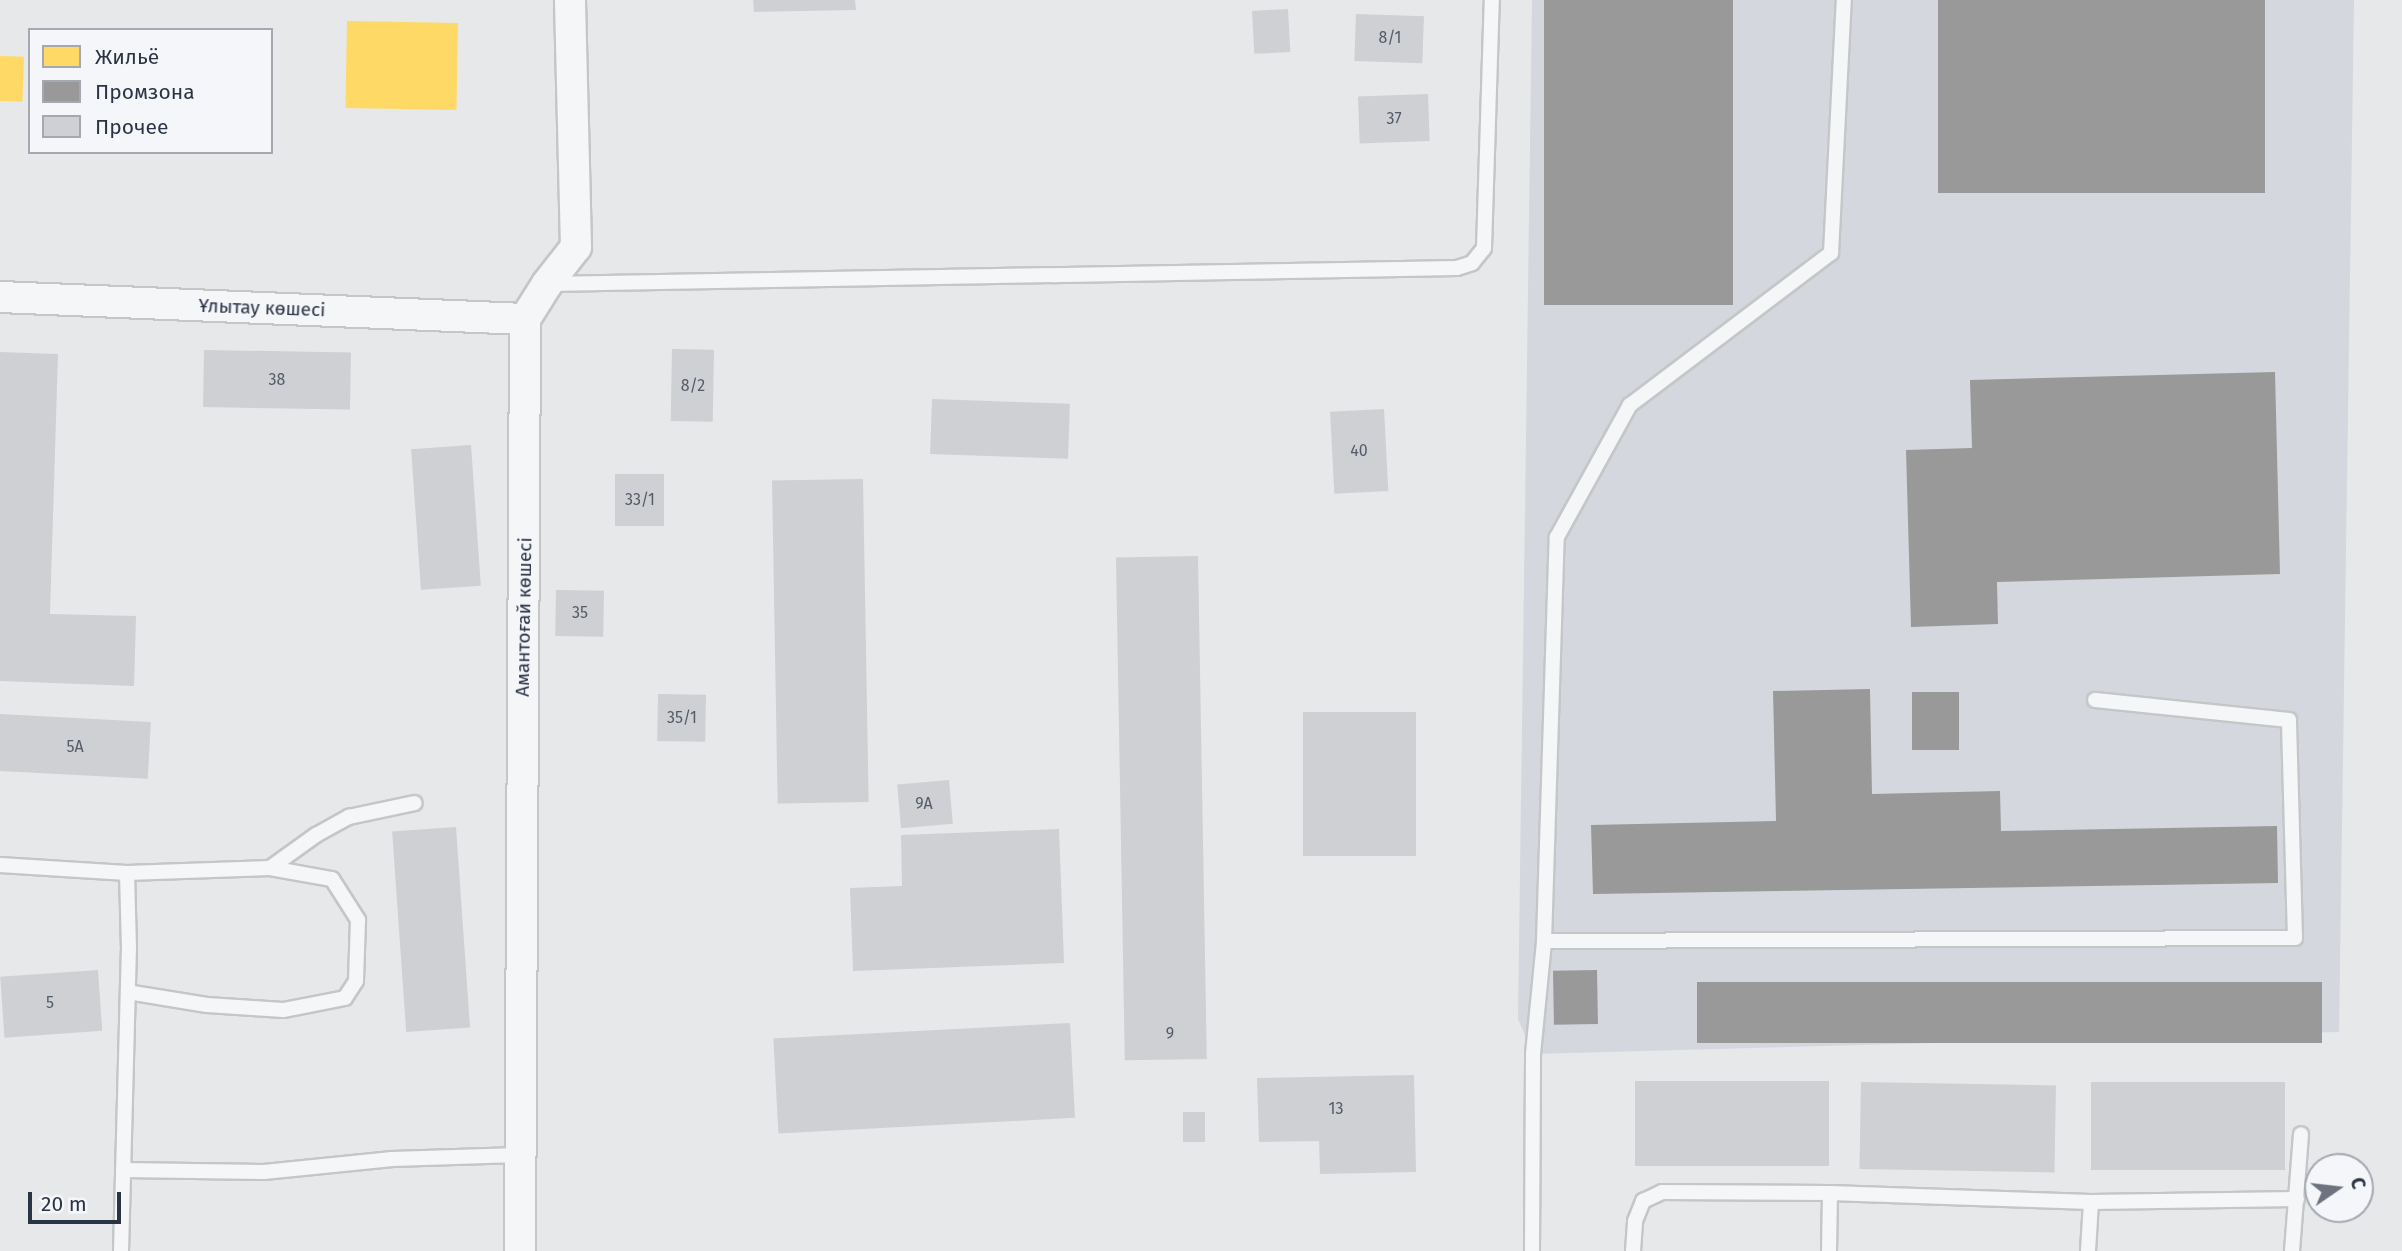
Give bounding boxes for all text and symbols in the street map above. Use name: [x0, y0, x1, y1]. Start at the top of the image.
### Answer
legend: [28, 28, 273, 154]
house number: 8/1: [1378, 28, 1402, 48]
text: Жильё: [95, 44, 159, 70]
text: Промзона: [95, 79, 195, 105]
house number: 37: [1386, 109, 1402, 129]
text: Прочее: [95, 114, 168, 140]
street label: Ұлытау көшесі: [198, 294, 326, 322]
house number: 38: [269, 370, 285, 390]
house number: 8/2: [681, 376, 705, 396]
house number: 40: [1350, 441, 1368, 461]
house number: 33/1: [625, 490, 655, 510]
street label: Амантоғай көшесі: [511, 537, 537, 697]
house number: 35: [572, 603, 588, 623]
house number: 35/1: [667, 708, 697, 728]
house number: 5А: [66, 737, 84, 757]
house number: 9А: [915, 794, 933, 814]
house number: 5: [46, 993, 54, 1013]
house number: 9: [1166, 1024, 1174, 1044]
house number: 13: [1329, 1099, 1343, 1119]
north arrow: [2304, 1153, 2374, 1223]
text: С: [2345, 1175, 2370, 1191]
scale bar: [32, 1178, 124, 1222]
text: 20 m: [41, 1191, 87, 1217]

